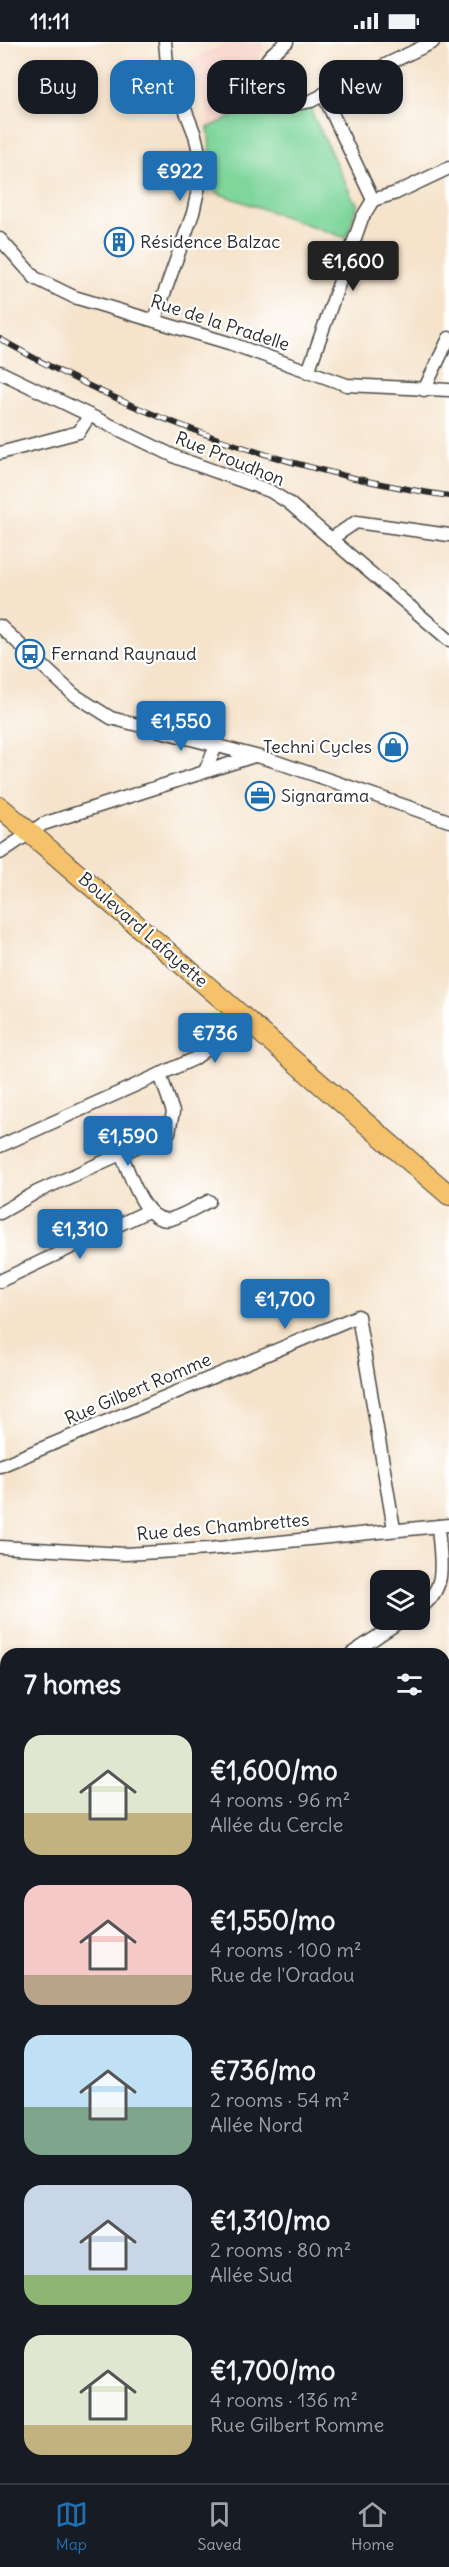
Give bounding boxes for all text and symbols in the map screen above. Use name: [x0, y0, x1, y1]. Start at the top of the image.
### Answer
text: 11:11: [30, 7, 70, 35]
chip: Buy: [18, 60, 98, 114]
chip: Rent: [110, 60, 195, 114]
chip: Filters: [207, 60, 307, 114]
chip: New: [319, 60, 403, 114]
pin: €922: [144, 151, 216, 202]
text: €922: [157, 158, 203, 183]
building icon: Résidence Balzac: [103, 226, 135, 258]
place label: Résidence Balzac: [140, 230, 280, 253]
pin: €1,600: [304, 241, 402, 292]
text: €1,600: [322, 248, 384, 273]
street label: Rue de la Pradelle: [148, 289, 293, 356]
street label: Rue Proudhon: [172, 426, 288, 491]
bus stop icon: Fernand Raynaud: [14, 638, 46, 670]
place label: Fernand Raynaud: [51, 642, 197, 665]
pin: €1,550: [132, 701, 230, 752]
text: €1,550: [151, 708, 211, 733]
shop icon: Techni Cycles: [377, 731, 409, 763]
place label: Techni Cycles: [263, 735, 372, 758]
office icon: Signarama: [244, 780, 276, 812]
place label: Signarama: [281, 784, 369, 807]
street label: Boulevard Lafayette: [74, 867, 213, 992]
pin: €736: [179, 1013, 251, 1064]
text: €736: [192, 1020, 238, 1045]
pin: €1,590: [79, 1116, 177, 1167]
text: €1,590: [98, 1123, 158, 1148]
pin: €1,310: [31, 1209, 129, 1260]
text: €1,310: [51, 1216, 109, 1241]
pin: €1,700: [236, 1279, 334, 1330]
text: €1,700: [255, 1286, 315, 1311]
street label: Rue Gilbert Romme: [61, 1347, 214, 1430]
street label: Rue des Chambrettes: [136, 1508, 310, 1545]
map controls: [370, 1570, 430, 1630]
button: layers: [370, 1570, 430, 1630]
text: 7 homes: [24, 1668, 121, 1701]
icon: filters: [393, 1668, 426, 1701]
text: €1,600/mo: [210, 1754, 338, 1787]
icon: home: [72, 1759, 144, 1831]
text: 4 rooms · 96 m²: [210, 1787, 350, 1812]
text: Allée du Cercle: [210, 1812, 343, 1837]
text: €1,550/mo: [210, 1904, 335, 1937]
icon: home: [72, 1909, 144, 1981]
text: 4 rooms · 100 m²: [210, 1937, 361, 1962]
text: Rue de l'Oradou: [210, 1962, 355, 1987]
text: €736/mo: [210, 2054, 316, 2087]
icon: home: [72, 2059, 144, 2131]
text: 2 rooms · 54 m²: [210, 2087, 350, 2112]
text: Allée Nord: [210, 2112, 303, 2137]
text: €1,310/mo: [210, 2204, 330, 2237]
icon: home: [72, 2209, 144, 2281]
text: 2 rooms · 80 m²: [210, 2237, 351, 2262]
text: Allée Sud: [210, 2262, 293, 2287]
text: €1,700/mo: [210, 2354, 335, 2387]
icon: home: [72, 2359, 144, 2431]
text: 4 rooms · 136 m²: [210, 2387, 358, 2412]
text: Rue Gilbert Romme: [210, 2412, 384, 2437]
tab: Map: [55, 2498, 88, 2554]
tab: Saved: [198, 2498, 241, 2554]
tab: Home: [351, 2498, 394, 2554]

